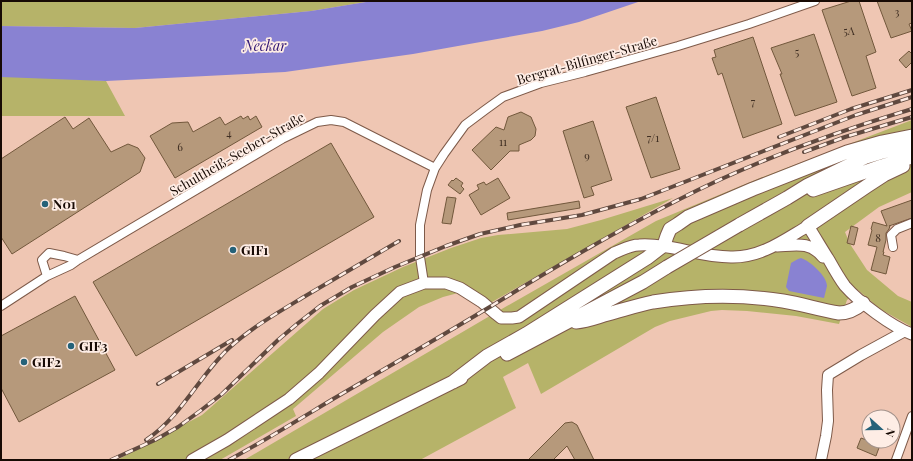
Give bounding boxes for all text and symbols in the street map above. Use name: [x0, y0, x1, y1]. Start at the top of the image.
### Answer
house number: 3: [895, 4, 900, 19]
house number: 5A: [843, 23, 855, 38]
street label: Bergrat-Bilfinger-Straße: [515, 31, 659, 88]
water label: Neckar: [242, 36, 287, 55]
house number: 5: [795, 44, 800, 59]
house number: 7: [751, 94, 756, 109]
street label: Schultheiß-Seeber-Straße: [166, 108, 308, 199]
house number: 4: [226, 125, 232, 140]
house number: 7/1: [647, 130, 659, 145]
house number: 11: [499, 134, 507, 149]
house number: 6: [177, 139, 183, 154]
house number: 9: [584, 148, 590, 163]
place label: N01: [53, 195, 76, 212]
marker: N01: [40, 199, 50, 209]
house number: 8: [875, 230, 881, 245]
place label: GIF1: [241, 241, 268, 258]
marker: GIF1: [228, 245, 238, 255]
place label: GIF3: [79, 337, 107, 354]
marker: GIF3: [66, 341, 76, 351]
place label: GIF2: [32, 353, 61, 370]
marker: GIF2: [19, 357, 29, 367]
north arrow: [861, 409, 901, 449]
text: N: [882, 426, 899, 439]

